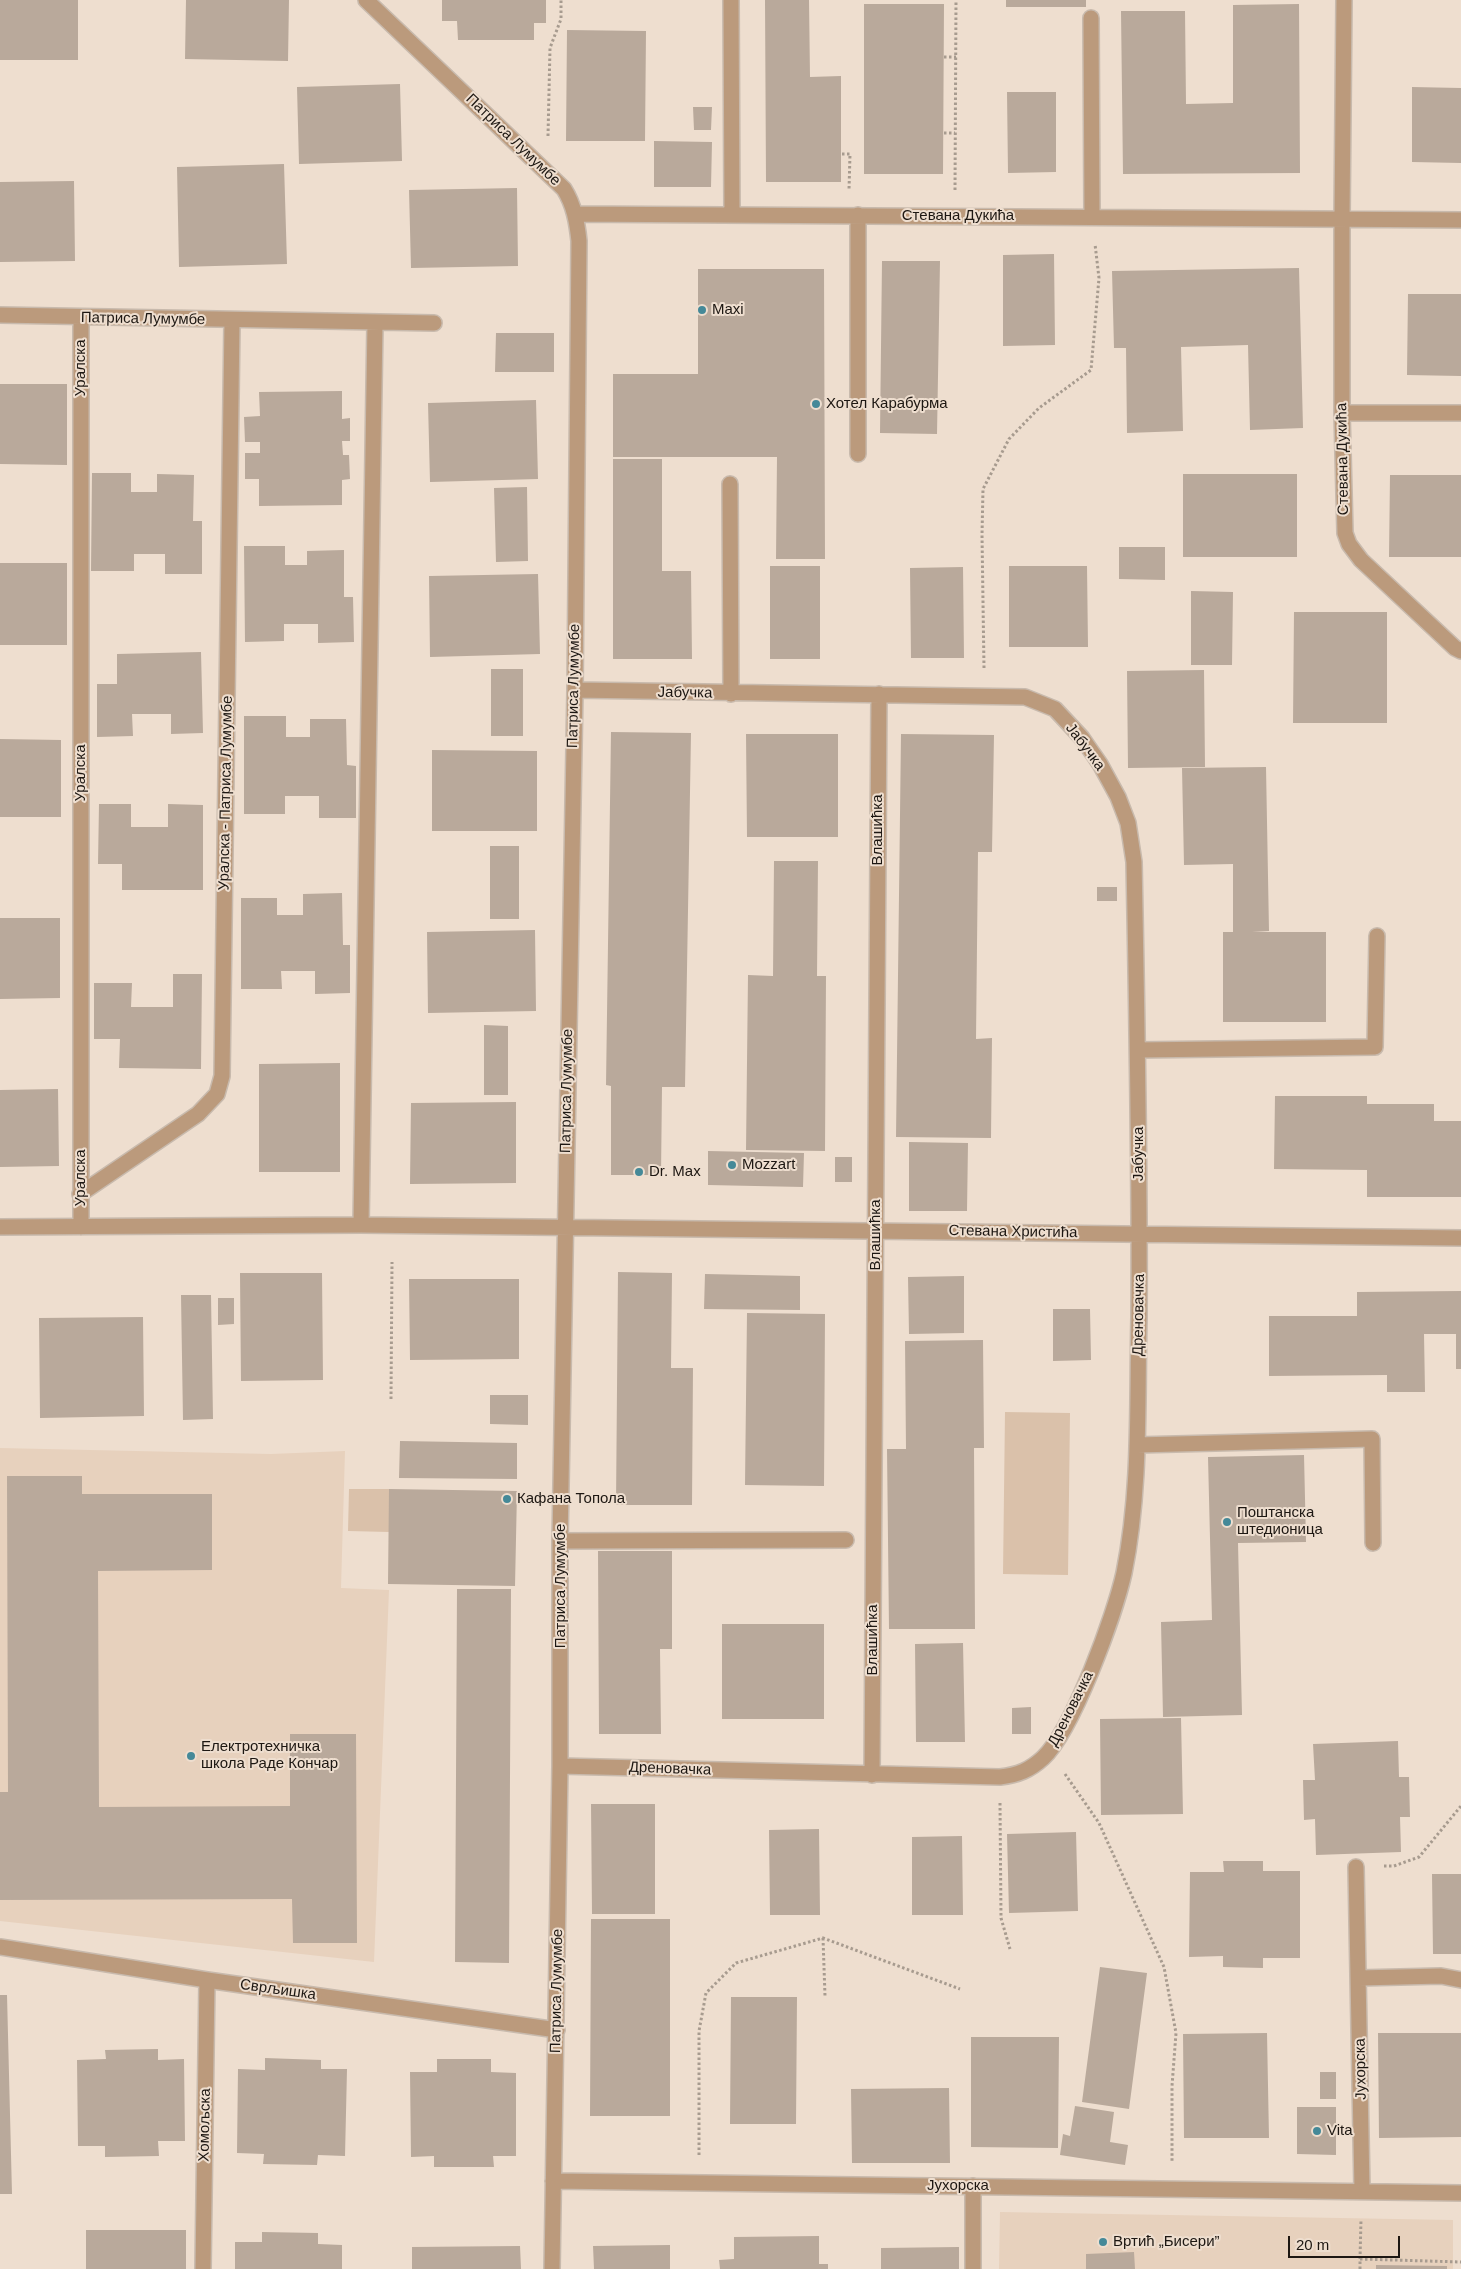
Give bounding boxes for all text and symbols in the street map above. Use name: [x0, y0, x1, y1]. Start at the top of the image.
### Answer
street label: Патриса Лумумбе: [462, 90, 564, 190]
street label: Стевана Дукића: [902, 207, 1014, 225]
place label: Maxi: [712, 301, 744, 319]
marker: Maxi: [696, 304, 708, 316]
street label: Патриса Лумумбе: [81, 309, 205, 329]
street label: Уралска: [72, 339, 90, 397]
place label: Хотел Карабурма: [826, 395, 948, 413]
marker: Хотел Карабурма: [810, 398, 822, 410]
street label: Стевана Дукића: [1333, 403, 1353, 515]
street label: Патриса Лумумбе: [564, 624, 584, 748]
street label: Јабучка: [658, 684, 712, 702]
street label: Уралска - Патриса Лумумбе: [215, 695, 237, 891]
street label: Јабучка: [1061, 720, 1109, 774]
street label: Уралска: [72, 744, 90, 802]
street label: Влашићка: [869, 794, 887, 866]
street label: Патриса Лумумбе: [557, 1029, 577, 1153]
street label: Јабучка: [1130, 1127, 1148, 1181]
street label: Уралска: [72, 1149, 90, 1207]
place label: Mozzart: [742, 1156, 795, 1174]
marker: Mozzart: [726, 1159, 738, 1171]
place label: Dr. Max: [649, 1163, 701, 1181]
marker: Dr. Max: [633, 1166, 645, 1178]
street label: Влашићка: [867, 1199, 885, 1271]
street label: Стевана Христића: [948, 1222, 1078, 1242]
street label: Дреновачка: [1129, 1274, 1149, 1356]
place label: Кафана Топола: [517, 1490, 625, 1508]
marker: Кафана Топола: [501, 1493, 513, 1505]
place label: Поштанска штедионица: [1237, 1504, 1323, 1539]
marker: Поштанска штедионица: [1221, 1516, 1233, 1528]
street label: Патриса Лумумбе: [552, 1524, 570, 1648]
street label: Влашићка: [864, 1604, 882, 1676]
street label: Дреновачка: [1044, 1668, 1098, 1750]
place label: Електротехничка школа Раде Кончар: [201, 1738, 338, 1773]
marker: Електротехничка школа Раде Кончар: [185, 1750, 197, 1762]
street label: Дреновачка: [629, 1759, 711, 1779]
street label: Патриса Лумумбе: [547, 1929, 567, 2053]
street label: Сврљишка: [239, 1976, 317, 2004]
street label: Јухорска: [1351, 2038, 1371, 2100]
street label: Хомољска: [195, 2088, 215, 2162]
place label: Vita: [1327, 2122, 1353, 2140]
marker: Vita: [1311, 2125, 1323, 2137]
street label: Јухорска: [927, 2177, 989, 2195]
scale bar: [1291, 2226, 1404, 2258]
place label: Вртић „Бисери”: [1113, 2233, 1220, 2251]
marker: Вртић „Бисери”: [1097, 2236, 1109, 2248]
text: 20 m: [1296, 2236, 1329, 2253]

